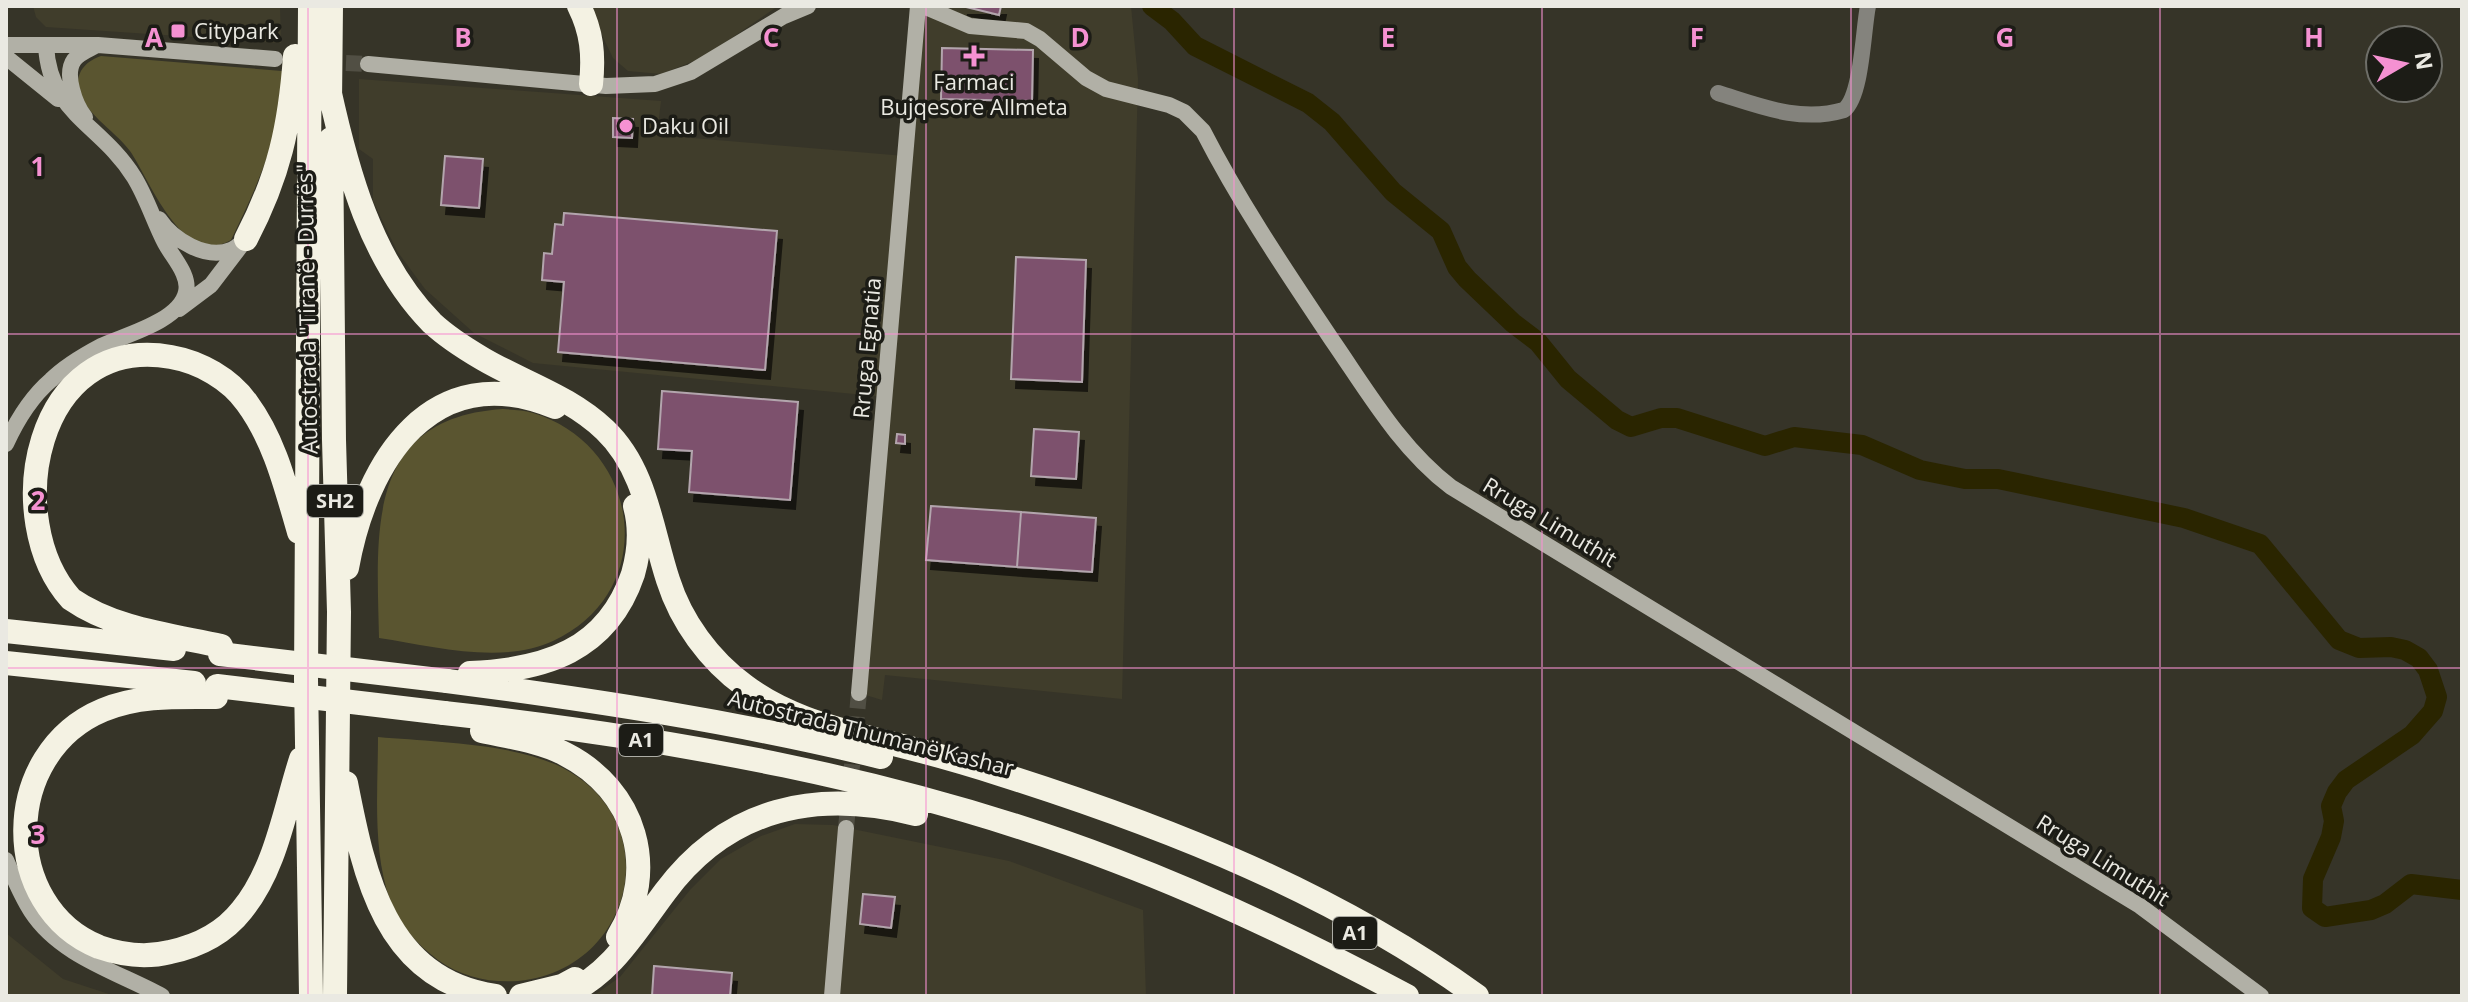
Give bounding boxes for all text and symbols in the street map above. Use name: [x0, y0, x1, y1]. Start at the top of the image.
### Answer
place label: Citypark: [194, 15, 279, 45]
text: A: [145, 19, 163, 55]
text: B: [454, 19, 472, 55]
text: C: [763, 19, 779, 55]
text: D: [1070, 19, 1090, 55]
text: E: [1381, 19, 1395, 55]
text: F: [1690, 19, 1704, 55]
text: G: [1996, 19, 2014, 55]
text: H: [2304, 19, 2324, 55]
marker: Citypark: [169, 22, 187, 40]
north arrow: [2364, 24, 2444, 104]
marker: Farmaci Bujqesore Allmeta: [965, 47, 983, 65]
text: N: [2409, 50, 2441, 72]
place label: Farmaci Bujqesore Allmeta: [880, 66, 1068, 121]
place label: Daku Oil: [642, 110, 729, 140]
marker: Daku Oil: [617, 117, 635, 135]
text: 1: [31, 148, 45, 184]
street label: Autostrada "Tiranë - Durrës": [288, 164, 324, 454]
street label: Rruga Egnatia: [845, 276, 887, 420]
street label: Rruga Limuthit: [1478, 469, 1623, 573]
text: 2: [31, 482, 46, 518]
road number: SH2: [307, 485, 363, 517]
street label: Autostrada Thumanë Kashar: [725, 682, 1017, 782]
road number: A1: [619, 724, 663, 756]
street label: Rruga Limuthit: [2031, 806, 2176, 912]
text: 3: [31, 816, 45, 852]
road number: A1: [1333, 917, 1377, 949]

